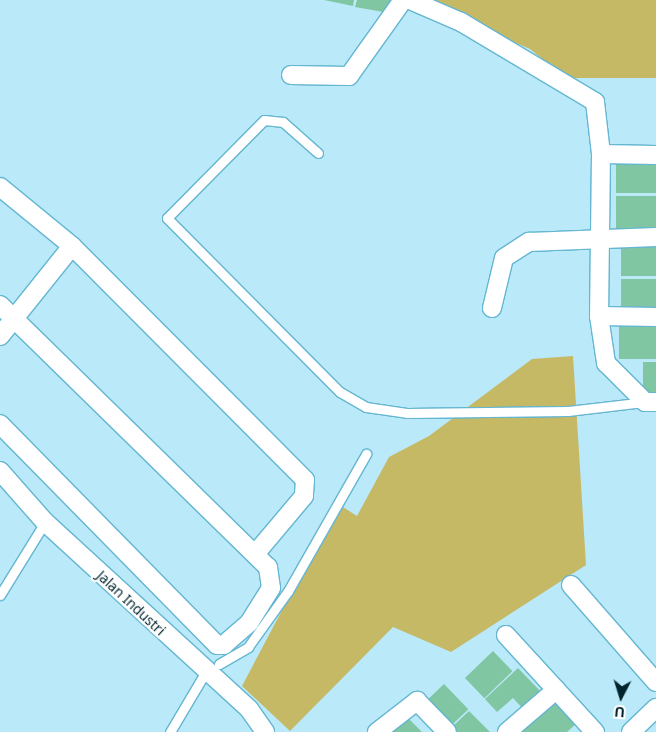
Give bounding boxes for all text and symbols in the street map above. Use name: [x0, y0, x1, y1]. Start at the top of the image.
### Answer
street label: Jalan Industri: [93, 567, 169, 639]
north arrow: [596, 672, 646, 722]
text: U: [614, 703, 626, 722]

